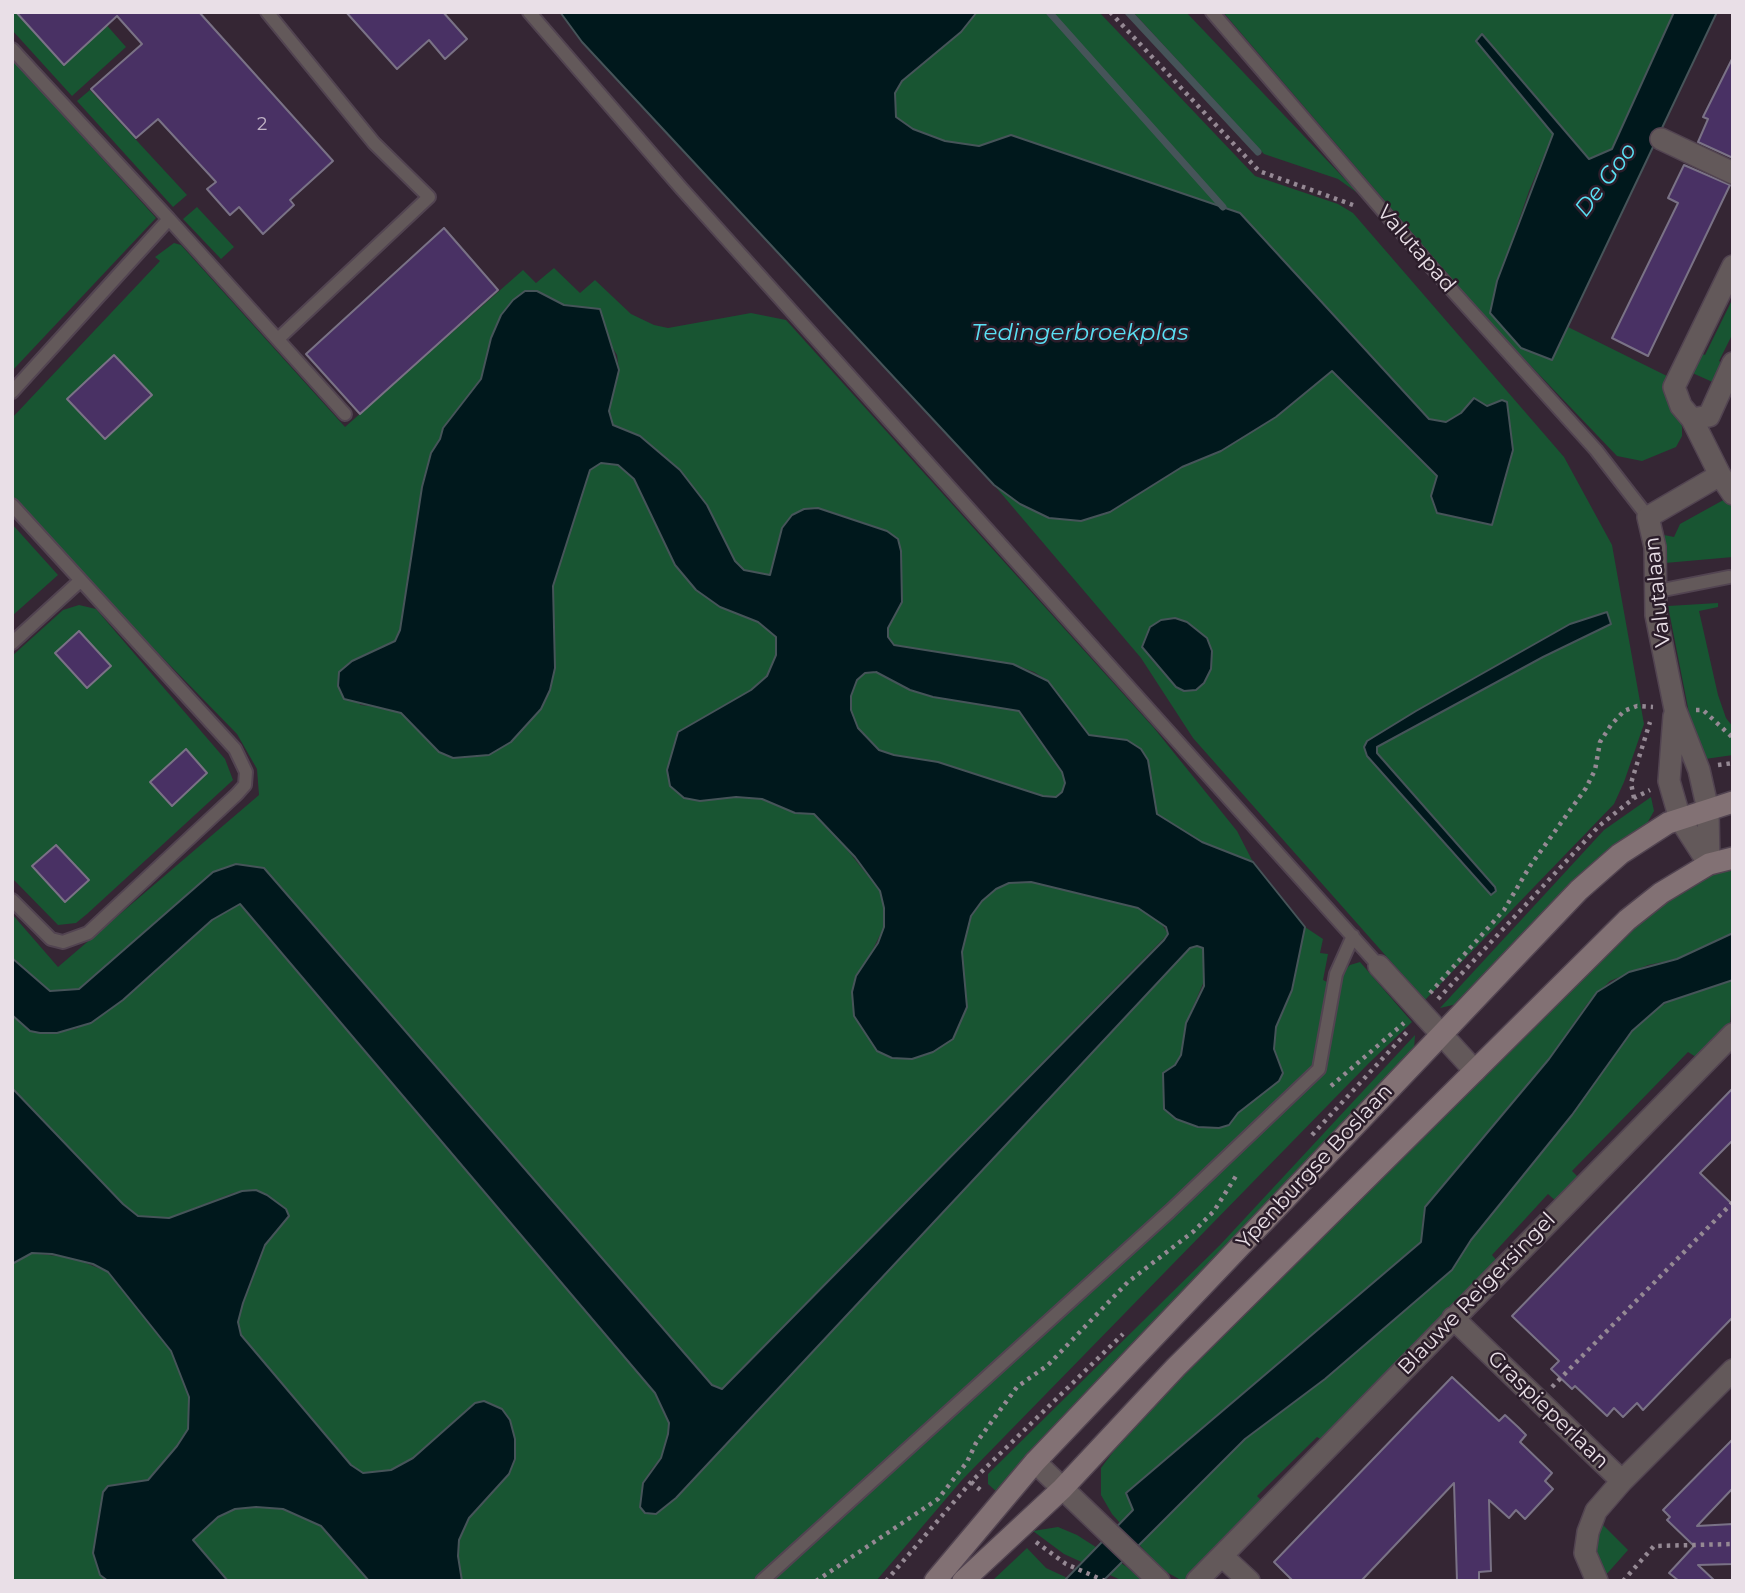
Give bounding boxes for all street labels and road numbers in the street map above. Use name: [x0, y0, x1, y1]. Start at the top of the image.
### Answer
street label: Valutapad: [1371, 200, 1461, 298]
street label: Valutalaan: [1640, 536, 1676, 648]
street label: Ypenburgse Boslaan: [1232, 1079, 1398, 1255]
street label: Blauwe Reigersingel: [1393, 1208, 1561, 1380]
street label: Graspieperlaan: [1482, 1346, 1614, 1474]

